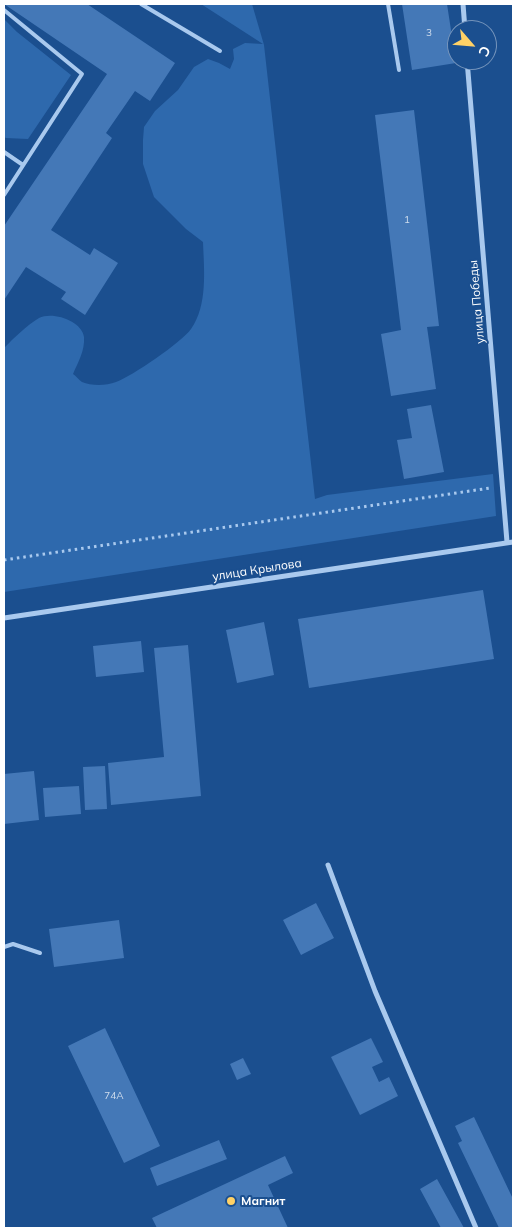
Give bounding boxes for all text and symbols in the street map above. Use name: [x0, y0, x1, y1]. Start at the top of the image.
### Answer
north arrow: [447, 20, 497, 70]
house number: 3: [426, 27, 432, 39]
text: С: [474, 43, 495, 60]
house number: 1: [404, 214, 410, 226]
street label: улица Победы: [466, 259, 488, 345]
street label: улица Крылова: [211, 556, 303, 584]
house number: 74А: [104, 1090, 124, 1102]
place label: Магнит: [241, 1194, 285, 1208]
marker: Магнит: [225, 1195, 237, 1207]

